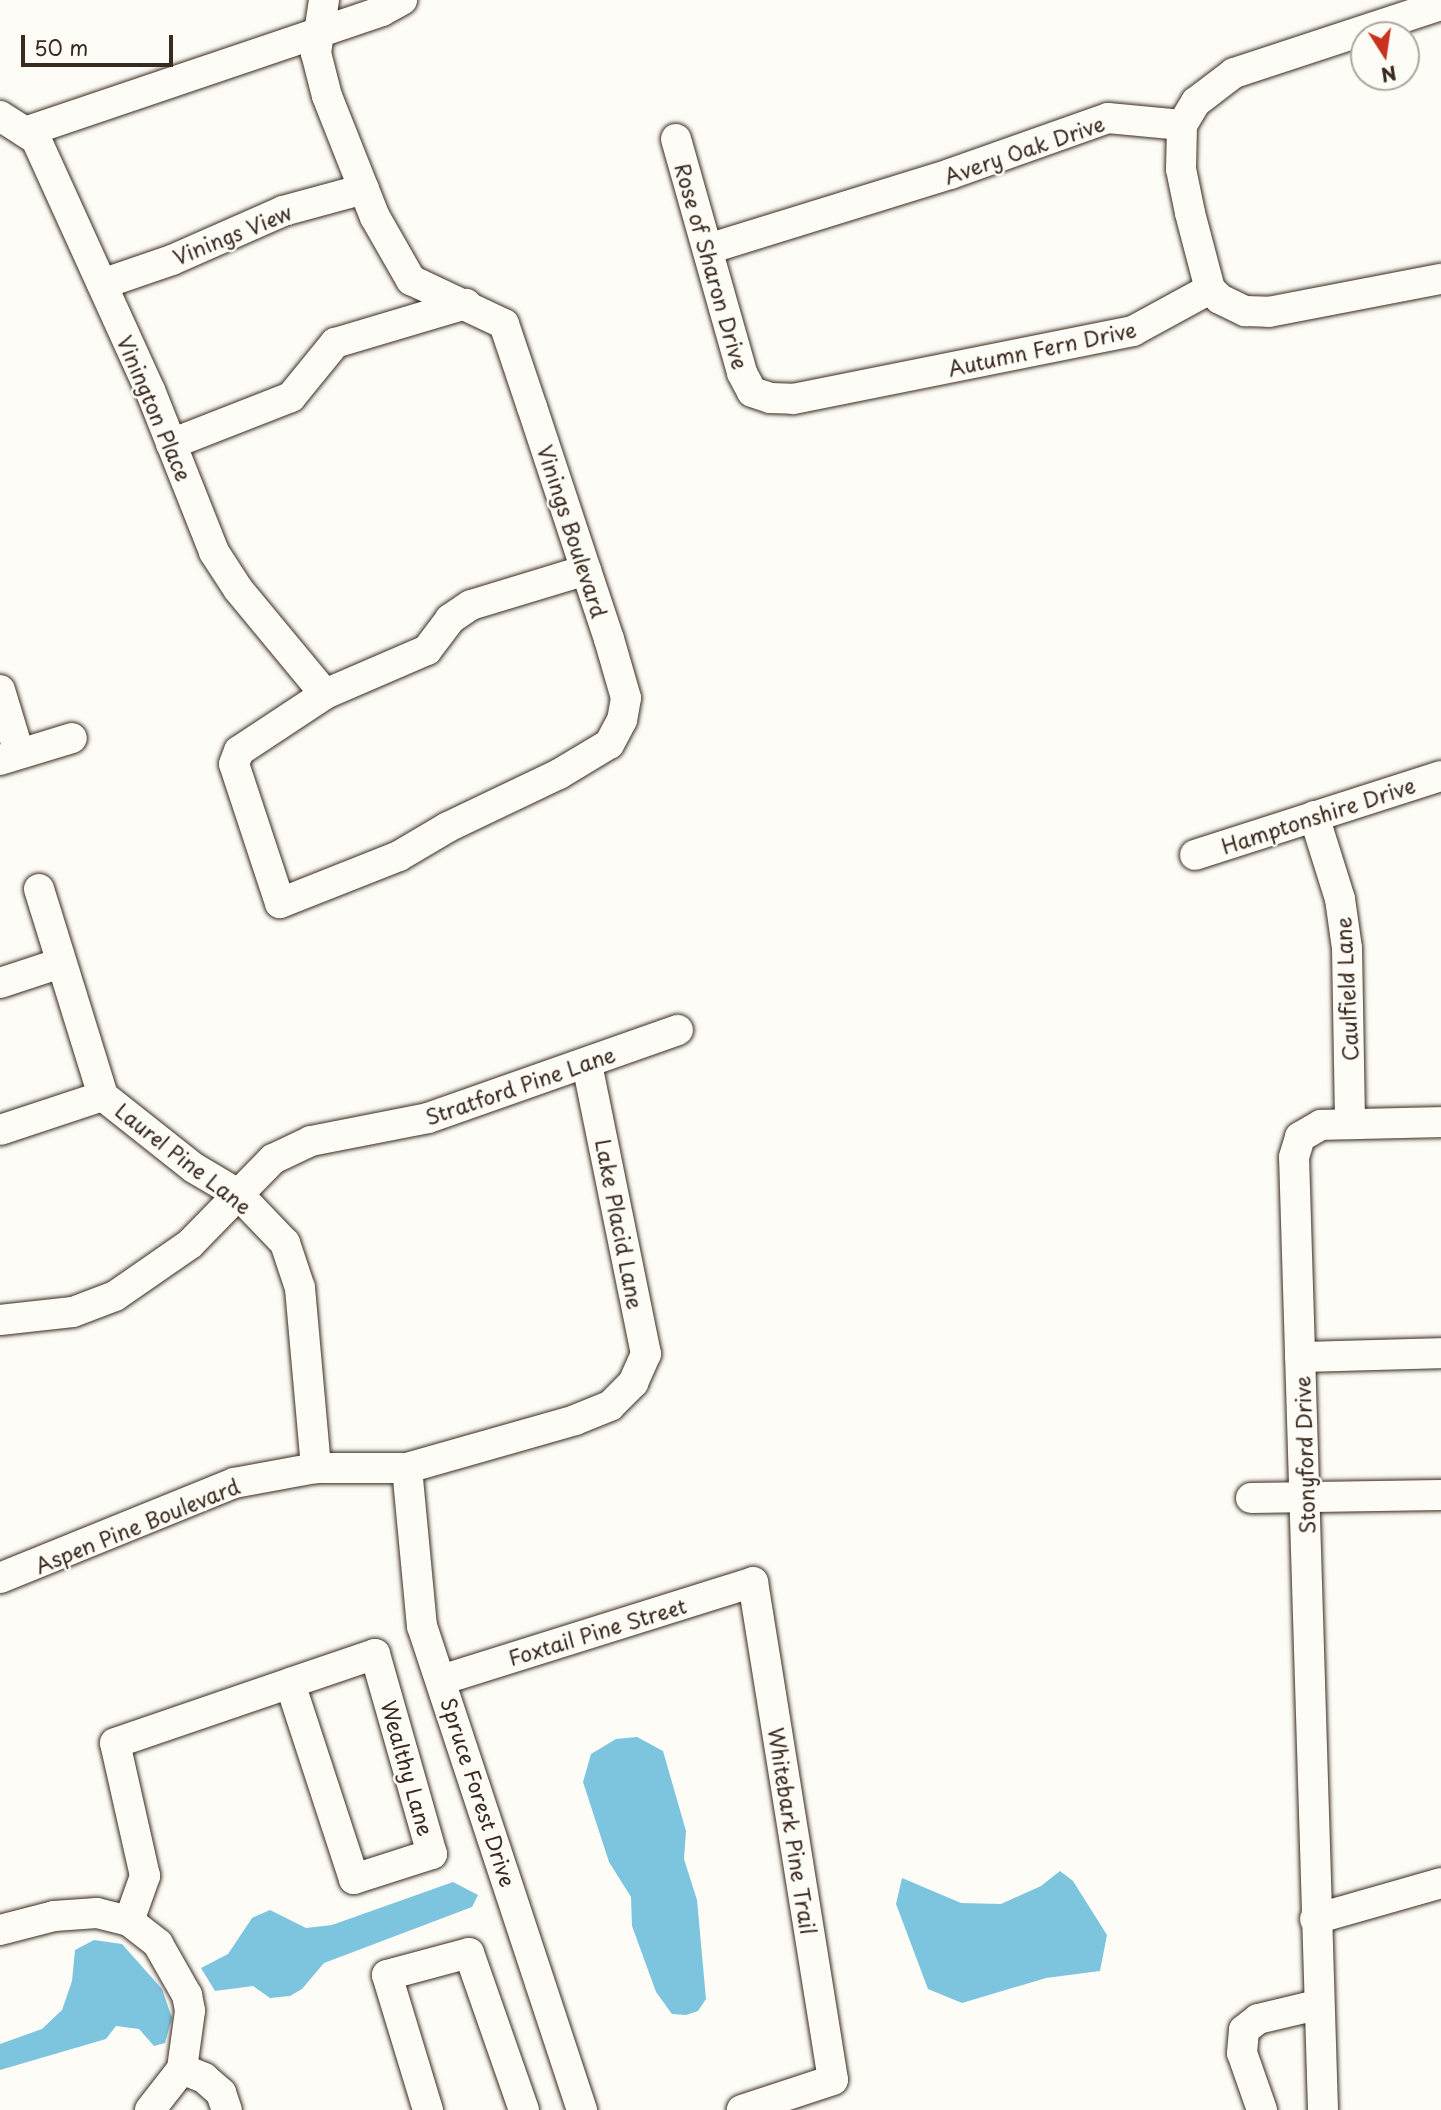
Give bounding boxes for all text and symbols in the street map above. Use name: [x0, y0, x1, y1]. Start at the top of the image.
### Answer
scale bar: [24, 21, 177, 65]
north arrow: [1350, 21, 1420, 91]
text: 50 m: [34, 31, 88, 63]
text: N: [1379, 59, 1399, 90]
street label: Avery Oak Drive: [940, 109, 1108, 189]
street label: Rose of Sharon Drive: [671, 160, 753, 372]
street label: Vinings View: [168, 199, 296, 269]
street label: Autumn Fern Drive: [945, 316, 1139, 380]
street label: Vinington Place: [113, 331, 197, 485]
street label: Vinings Boulevard: [533, 442, 613, 620]
street label: Hamptonshire Drive: [1218, 772, 1418, 858]
street label: Caulfield Lane: [1330, 916, 1362, 1062]
street label: Stratford Pine Lane: [422, 1041, 618, 1129]
street label: Laurel Pine Lane: [110, 1097, 258, 1219]
street label: Lake Placid Lane: [591, 1137, 649, 1311]
street label: Stonyford Drive: [1289, 1375, 1319, 1535]
street label: Aspen Pine Boulevard: [31, 1472, 243, 1578]
street label: Foxtail Pine Street: [504, 1592, 690, 1670]
street label: Spruce Forest Drive: [436, 1693, 522, 1891]
street label: Wealthy Lane: [377, 1697, 439, 1839]
street label: Whitebark Pine Trail: [764, 1726, 822, 1936]

